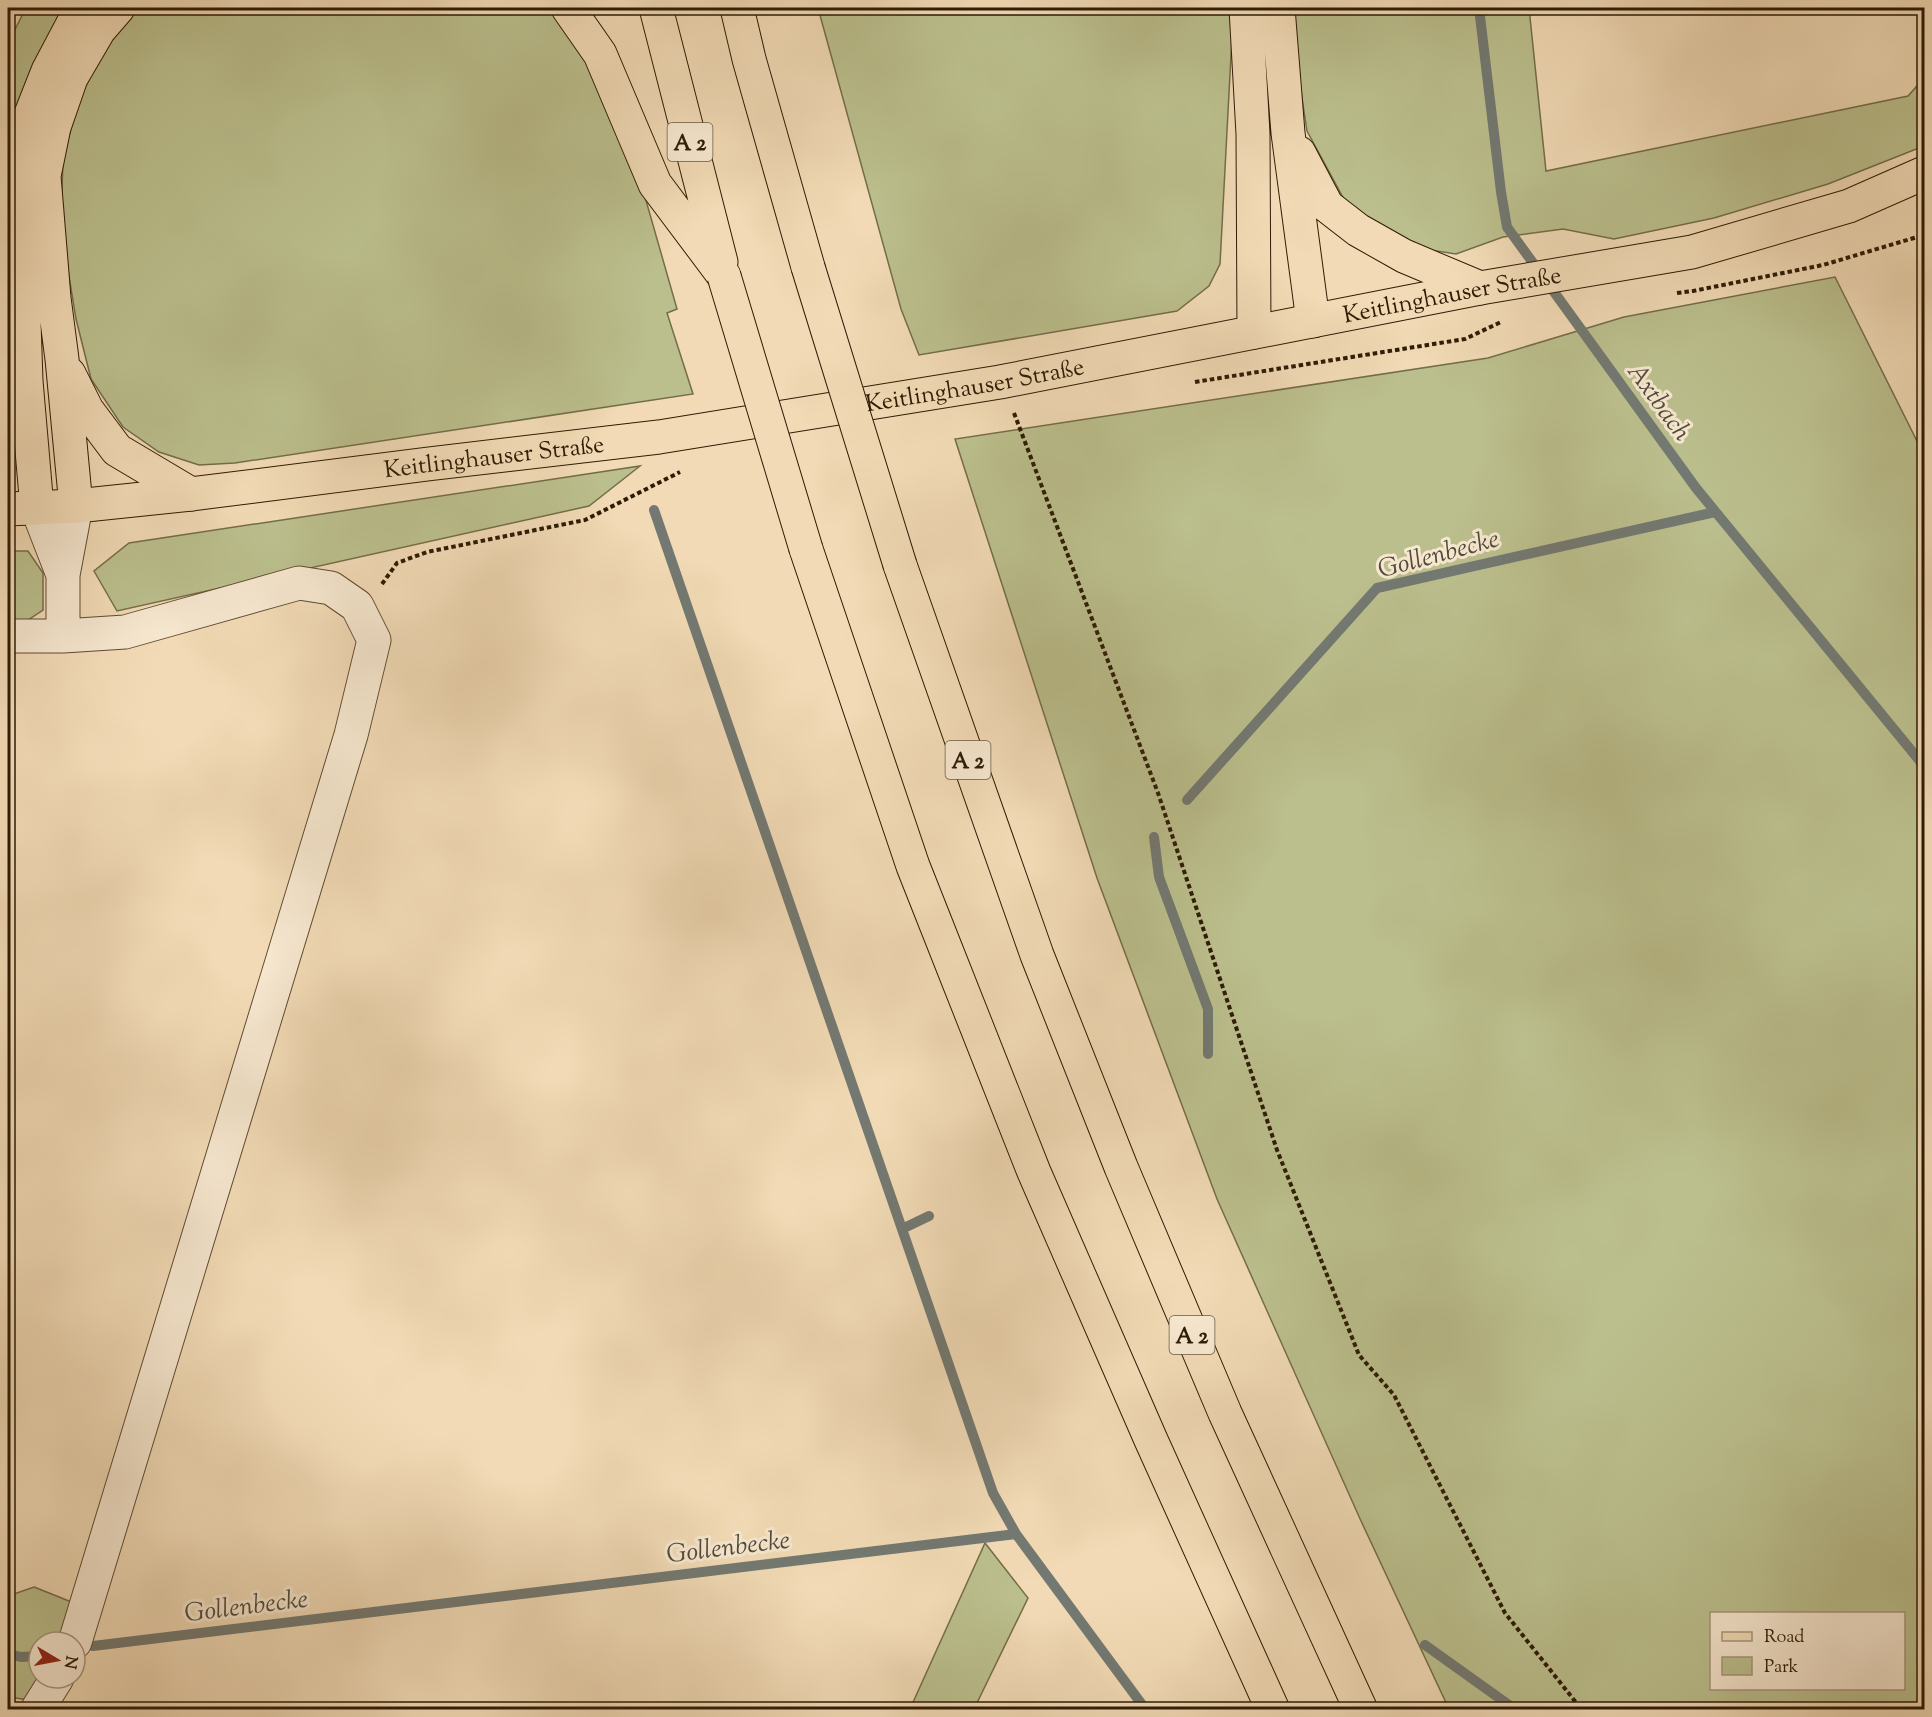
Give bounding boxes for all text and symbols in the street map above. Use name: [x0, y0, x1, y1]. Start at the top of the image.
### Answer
road number: A 2: [668, 123, 712, 161]
street label: Keitlinghauser Straße: [1340, 259, 1564, 333]
street label: Keitlinghauser Straße: [863, 351, 1087, 422]
water label: Axtbach: [1617, 356, 1699, 450]
street label: Keitlinghauser Straße: [382, 429, 606, 488]
water label: Gollenbecke: [1374, 521, 1503, 589]
road number: A 2: [946, 741, 990, 779]
road number: A 2: [1170, 1316, 1214, 1354]
water label: Gollenbecke: [664, 1523, 792, 1574]
water label: Gollenbecke: [182, 1582, 310, 1633]
legend: [1710, 1612, 1905, 1690]
text: Road: [1764, 1625, 1804, 1651]
north arrow: [27, 1630, 87, 1690]
text: N: [57, 1654, 82, 1671]
text: Park: [1764, 1655, 1799, 1681]

